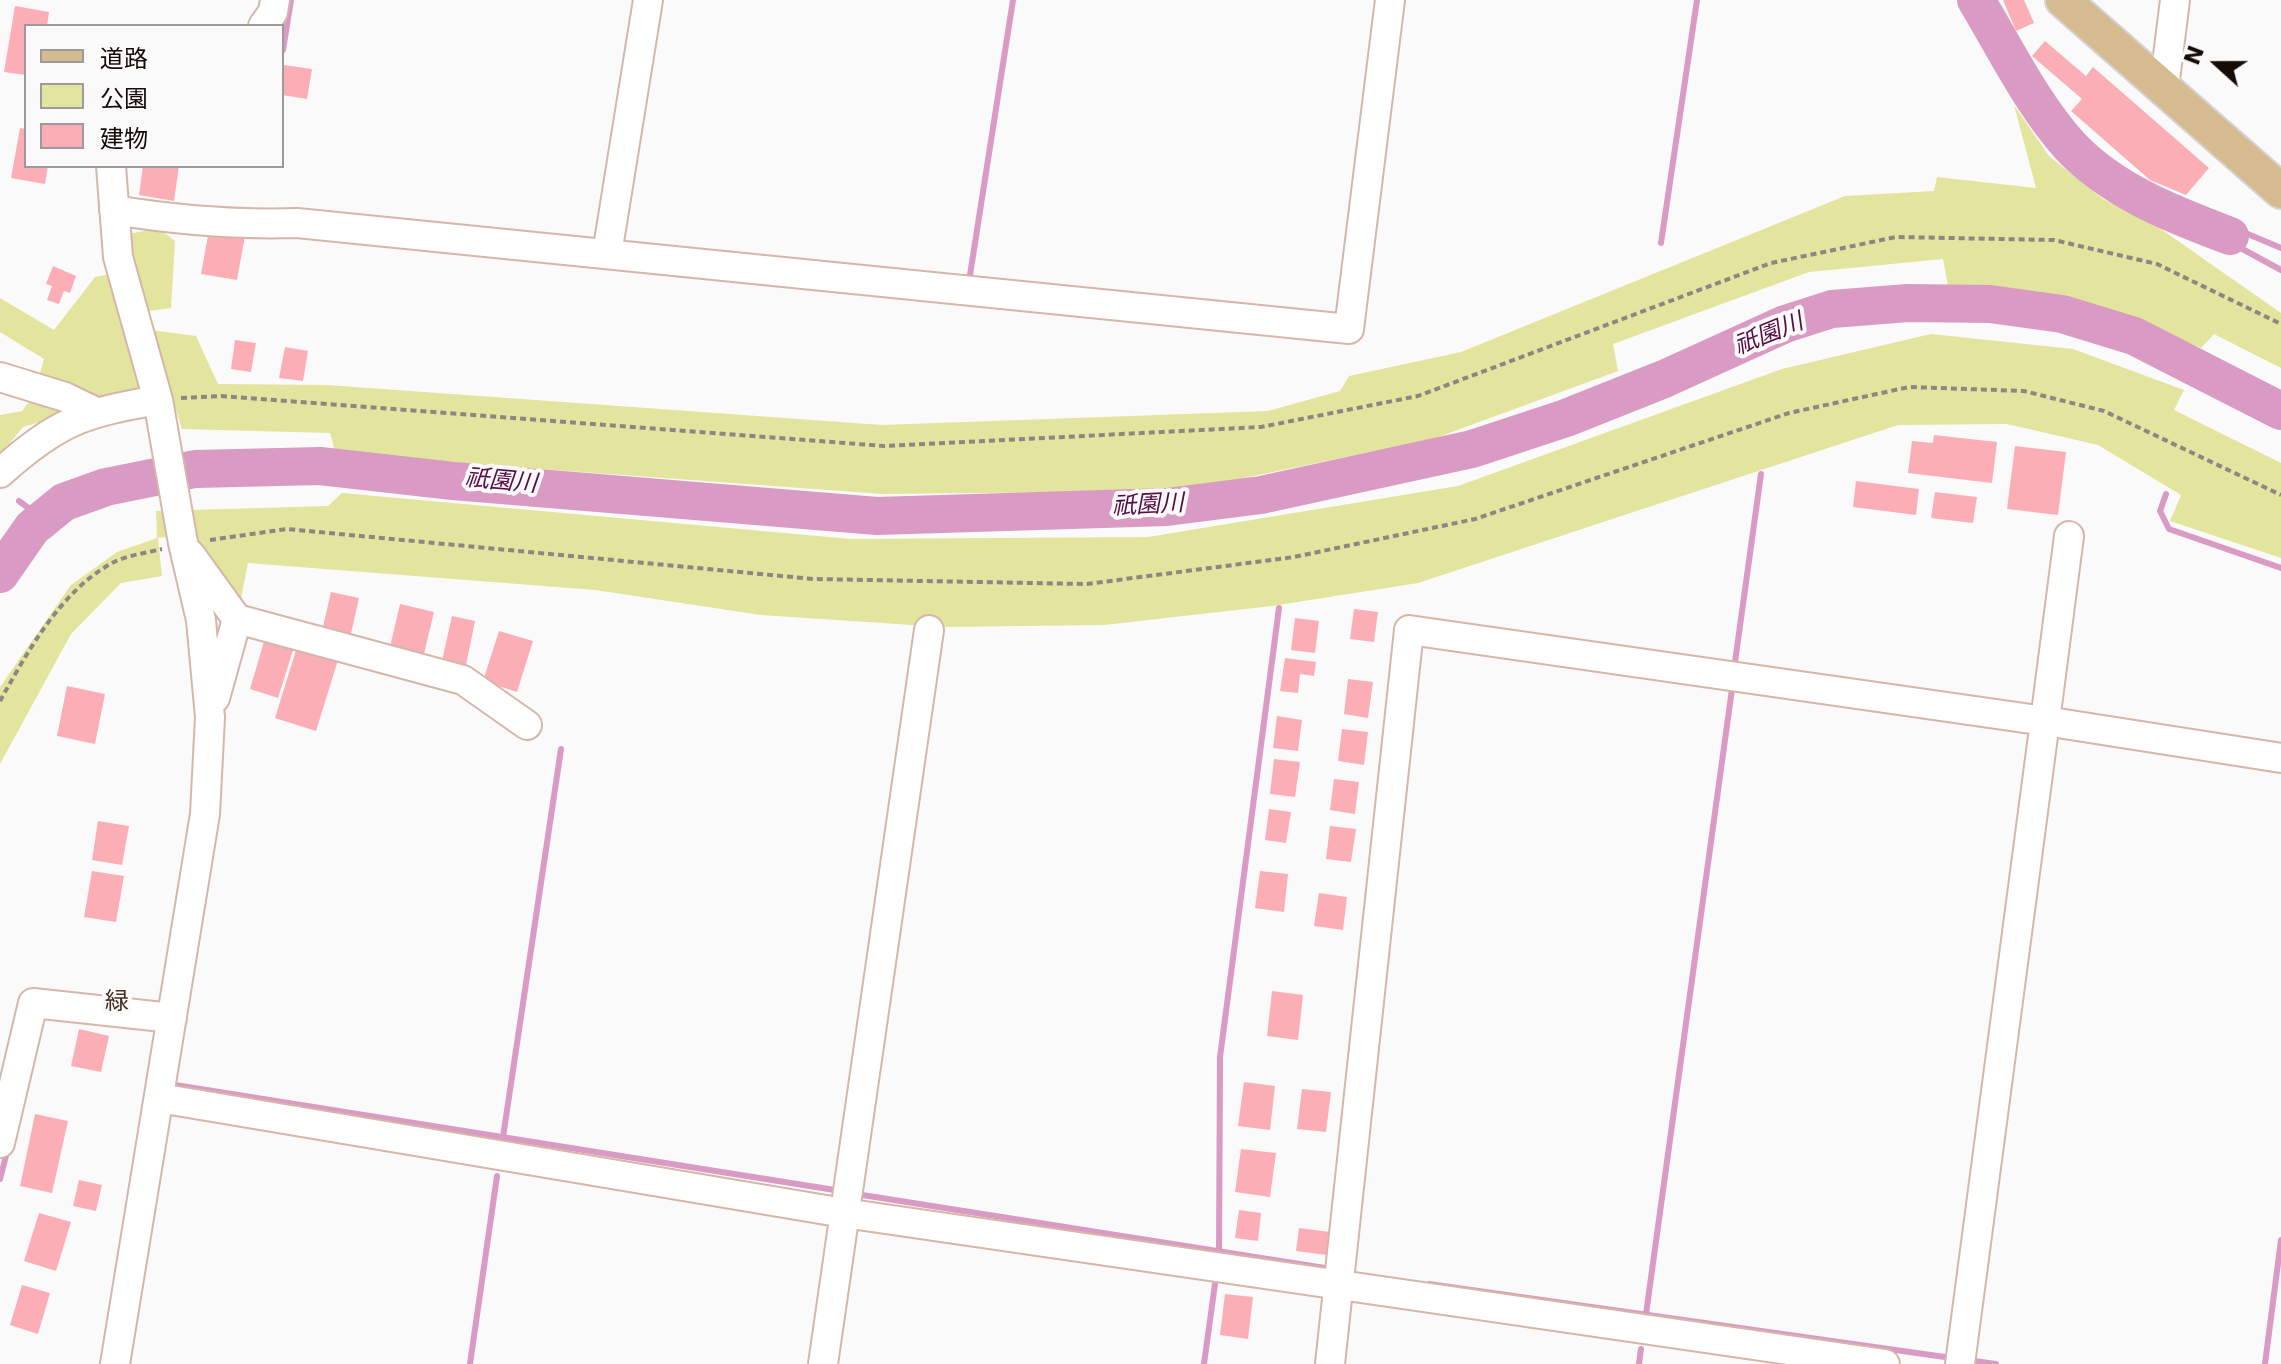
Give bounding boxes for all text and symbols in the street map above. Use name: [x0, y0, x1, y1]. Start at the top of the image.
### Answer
legend: [24, 24, 284, 168]
north arrow: [2177, 24, 2257, 104]
text: N: [2179, 42, 2209, 68]
text: 道路: [100, 45, 148, 73]
text: 公園: [100, 85, 148, 113]
text: 建物: [100, 125, 148, 153]
water label: 祇園川: [1730, 308, 1808, 362]
water label: 祇園川: [464, 465, 538, 499]
water label: 祇園川: [1111, 490, 1185, 522]
district label: 緑: [105, 989, 129, 1017]

